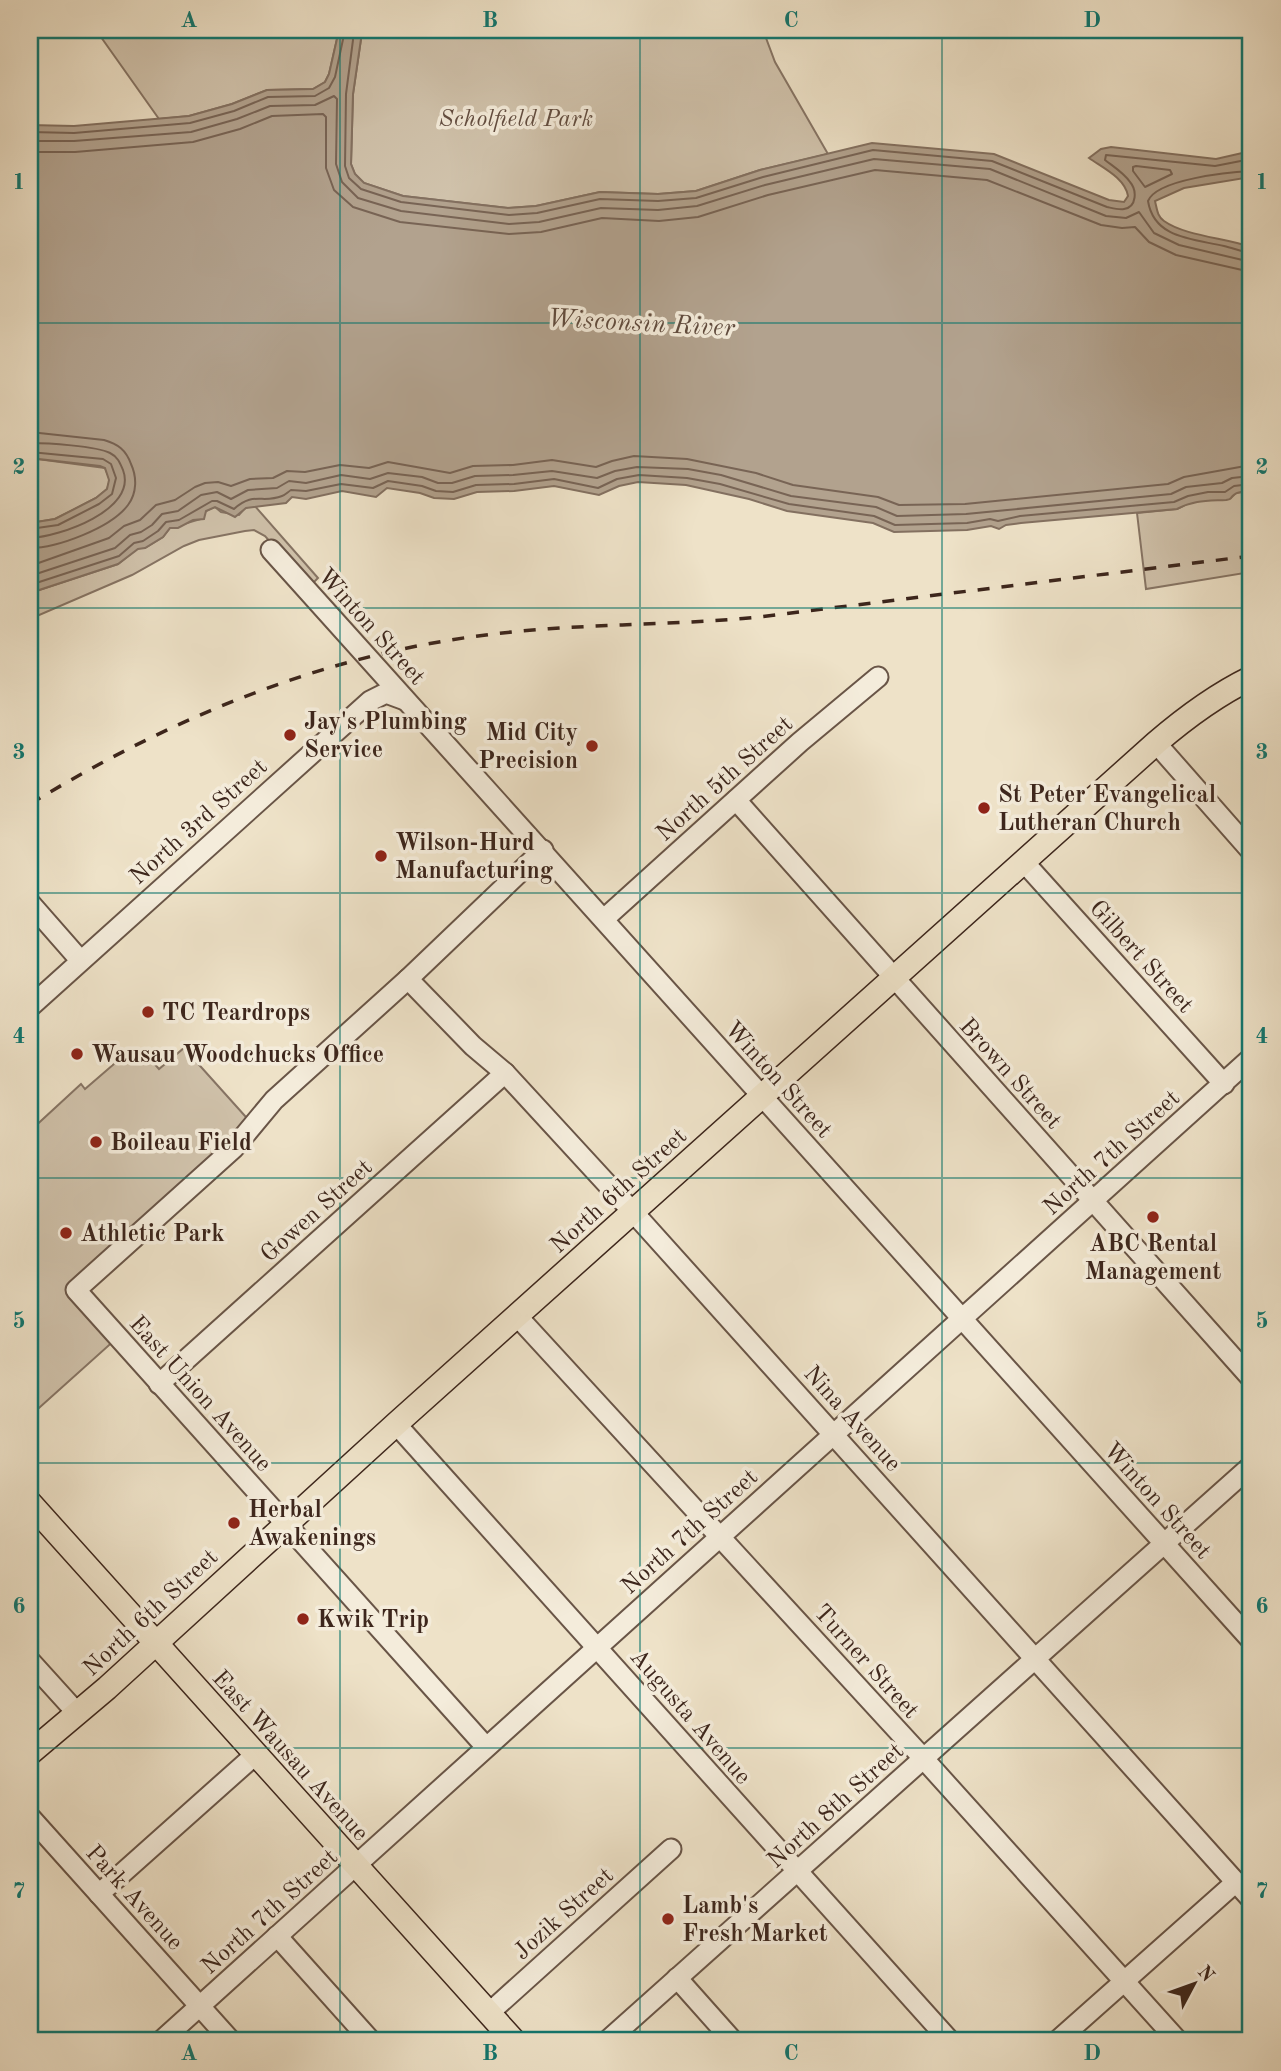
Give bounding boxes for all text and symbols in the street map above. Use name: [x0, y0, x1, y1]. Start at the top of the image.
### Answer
text: A: [180, 9, 198, 32]
text: B: [482, 9, 498, 32]
text: C: [783, 9, 799, 32]
text: D: [1083, 9, 1101, 32]
park label: Scholfield Park: [439, 108, 593, 132]
text: 1: [12, 171, 26, 194]
text: 1: [1255, 171, 1269, 194]
water label: Wisconsin River: [546, 306, 736, 342]
text: 2: [12, 456, 26, 479]
text: 2: [1255, 456, 1269, 479]
street label: Winton Street: [312, 564, 429, 690]
place label: Jay's Plumbing Service: [304, 711, 468, 763]
street label: North 5th Street: [653, 712, 798, 847]
place label: Mid City Precision: [478, 722, 578, 774]
marker: Jay's Plumbing Service: [282, 727, 298, 743]
marker: Mid City Precision: [584, 738, 600, 754]
text: 3: [12, 741, 26, 764]
text: 3: [1255, 741, 1269, 764]
street label: North 3rd Street: [126, 755, 272, 890]
place label: St Peter Evangelical Lutheran Church: [998, 784, 1216, 836]
marker: St Peter Evangelical Lutheran Church: [976, 800, 992, 816]
place label: Wilson-Hurd Manufacturing: [395, 832, 554, 884]
marker: Wilson-Hurd Manufacturing: [373, 848, 389, 864]
street label: Gilbert Street: [1084, 896, 1197, 1018]
place label: TC Teardrops: [162, 1002, 310, 1026]
marker: TC Teardrops: [140, 1004, 156, 1020]
street label: Brown Street: [954, 1014, 1065, 1134]
street label: Winton Street: [719, 1017, 836, 1143]
text: 4: [12, 1025, 26, 1048]
text: 4: [1255, 1025, 1269, 1048]
place label: Wausau Woodchucks Office: [91, 1044, 384, 1068]
marker: Wausau Woodchucks Office: [69, 1046, 85, 1062]
street label: North 7th Street: [1040, 1086, 1185, 1221]
street label: North 6th Street: [547, 1124, 692, 1259]
place label: Boileau Field: [110, 1132, 252, 1156]
marker: Boileau Field: [88, 1134, 104, 1150]
street label: Gowen Street: [257, 1156, 378, 1267]
marker: ABC Rental Management: [1145, 1209, 1161, 1225]
place label: Athletic Park: [80, 1223, 225, 1247]
marker: Athletic Park: [58, 1225, 74, 1241]
place label: ABC Rental Management: [1085, 1233, 1221, 1285]
text: 5: [12, 1310, 26, 1333]
text: 5: [1255, 1310, 1269, 1333]
street label: East Union Avenue: [124, 1312, 275, 1477]
street label: Nina Avenue: [798, 1362, 905, 1477]
street label: Winton Street: [1098, 1438, 1215, 1564]
street label: North 7th Street: [618, 1465, 763, 1600]
place label: Herbal Awakenings: [248, 1499, 376, 1551]
marker: Herbal Awakenings: [226, 1515, 242, 1531]
street label: North 6th Street: [80, 1545, 223, 1682]
text: 6: [12, 1595, 26, 1618]
text: 6: [1255, 1595, 1269, 1618]
street label: Turner Street: [808, 1601, 923, 1724]
place label: Kwik Trip: [317, 1609, 429, 1633]
marker: Kwik Trip: [295, 1611, 311, 1627]
street label: Augusta Avenue: [624, 1645, 754, 1790]
street label: East Wausau Avenue: [207, 1666, 372, 1846]
street label: North 8th Street: [764, 1739, 909, 1874]
street label: Park Avenue: [80, 1841, 187, 1956]
street label: North 7th Street: [198, 1845, 343, 1980]
street label: Jozik Street: [510, 1864, 619, 1965]
text: 7: [12, 1880, 26, 1903]
text: 7: [1255, 1880, 1269, 1903]
place label: Lamb's Fresh Market: [682, 1895, 828, 1947]
marker: Lamb's Fresh Market: [660, 1911, 676, 1927]
north arrow: [1158, 1948, 1228, 2018]
text: N: [1193, 1963, 1217, 1987]
text: A: [180, 2042, 198, 2065]
text: B: [482, 2042, 498, 2065]
text: C: [783, 2042, 799, 2065]
text: D: [1083, 2042, 1101, 2065]

